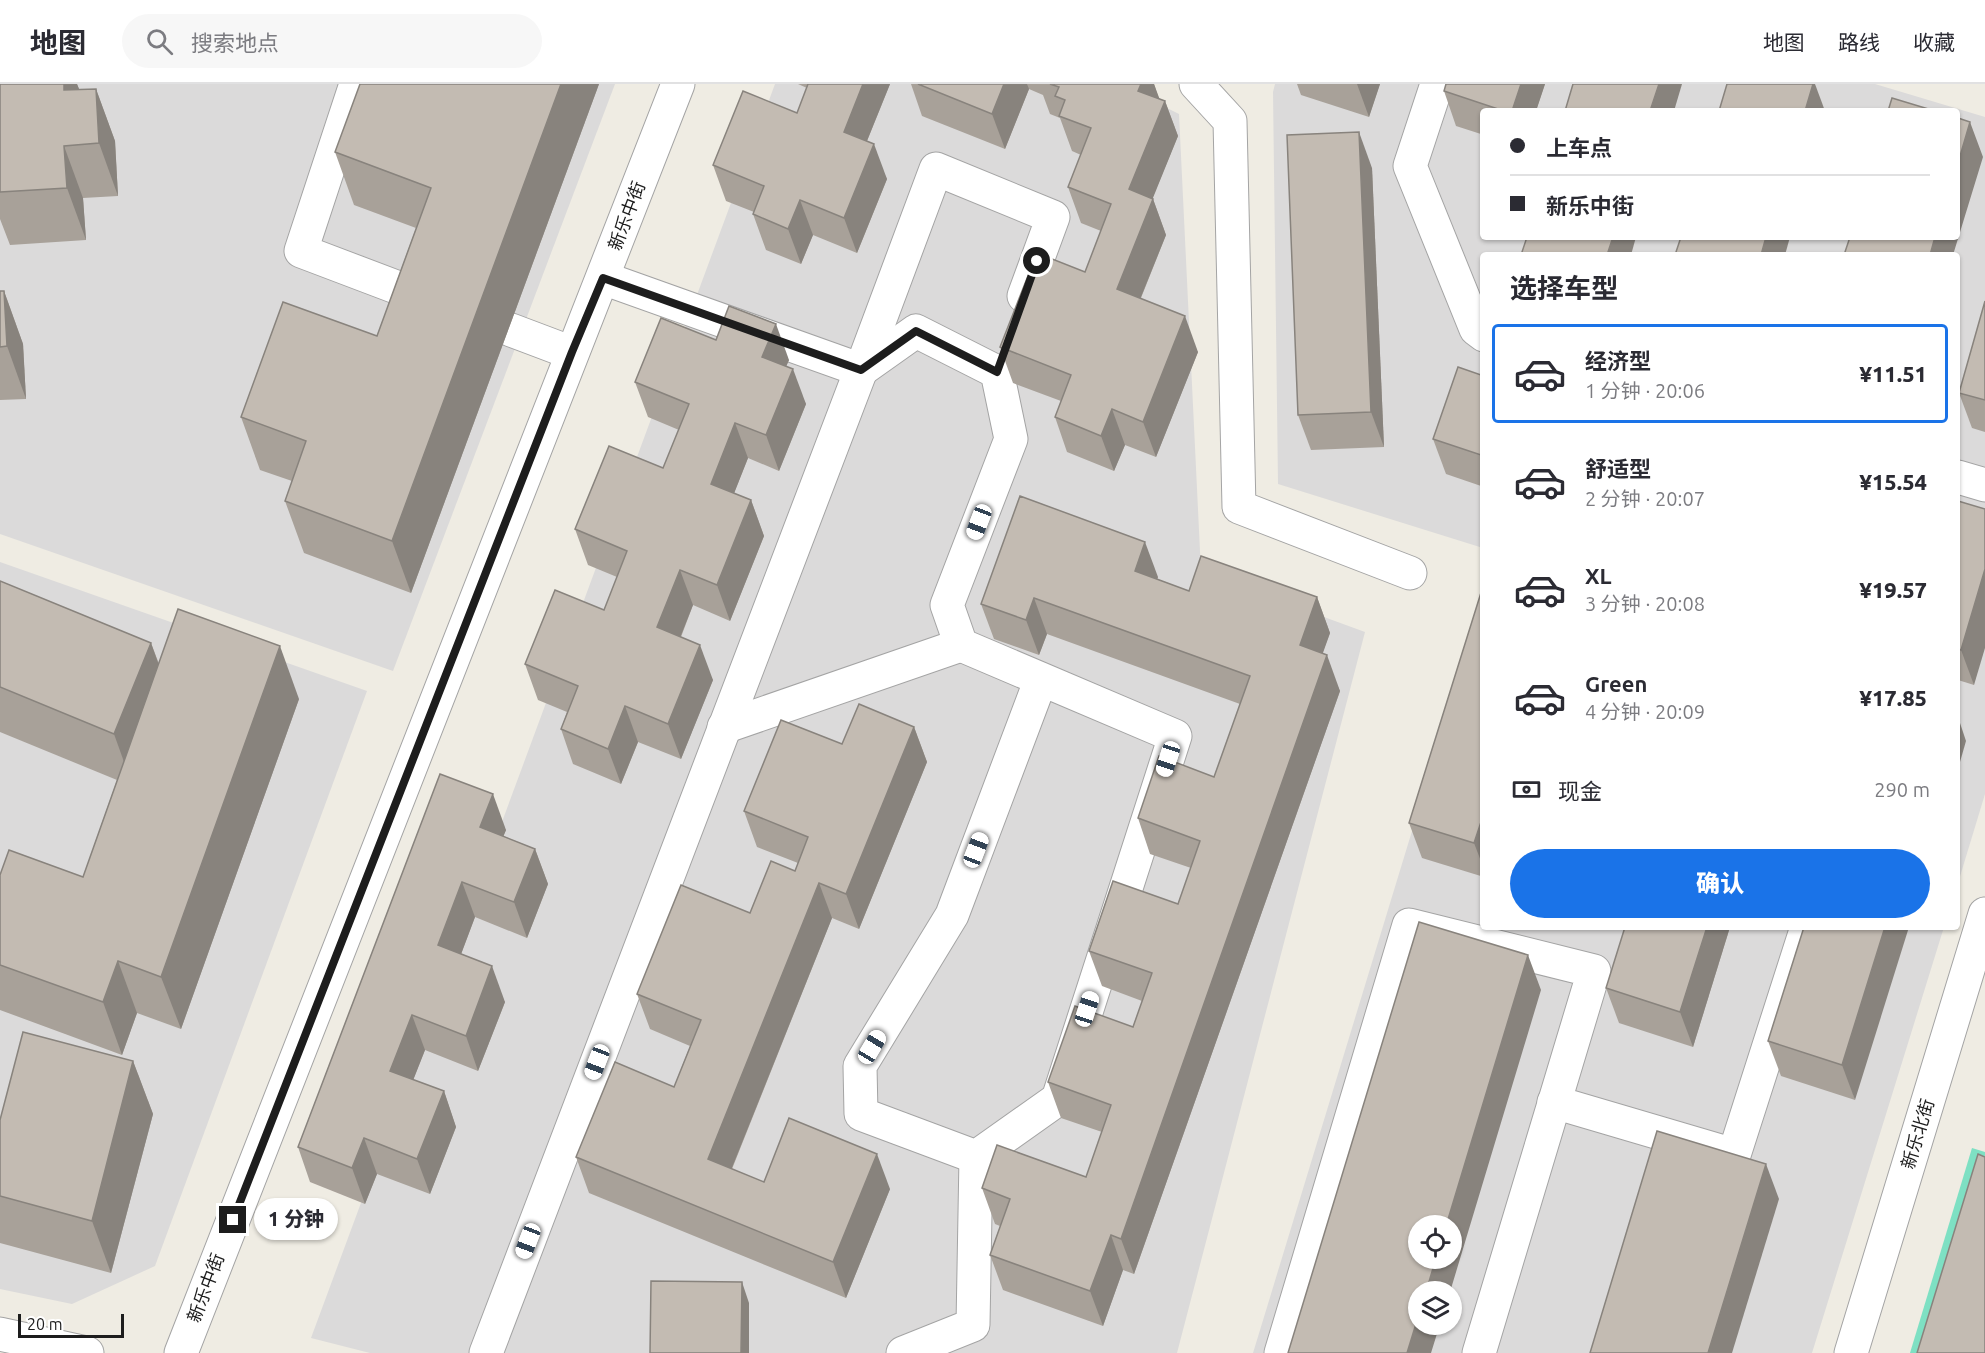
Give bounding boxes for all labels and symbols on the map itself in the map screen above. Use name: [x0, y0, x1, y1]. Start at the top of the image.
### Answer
street label: 新乐中街: [604, 178, 648, 253]
route start: [1023, 247, 1050, 274]
car: [964, 502, 994, 542]
car: [1154, 739, 1182, 779]
car: [961, 830, 991, 870]
car: [1073, 989, 1101, 1029]
car: [855, 1027, 889, 1067]
car: [582, 1042, 612, 1082]
street label: 新乐北街: [1897, 1096, 1937, 1171]
callout: 1 分钟: [254, 1199, 338, 1241]
route end: [219, 1206, 246, 1233]
car: [513, 1221, 543, 1261]
street label: 新乐中街: [183, 1250, 227, 1325]
scale bar: [18, 1311, 124, 1338]

